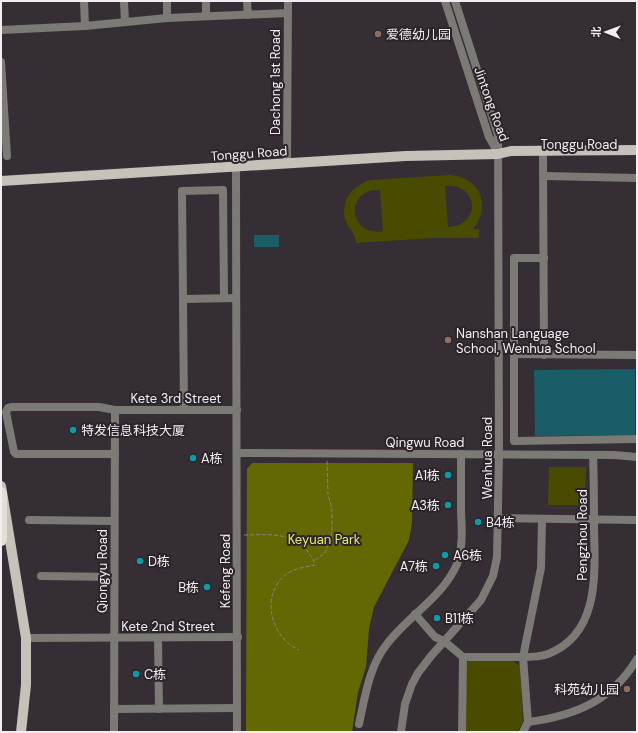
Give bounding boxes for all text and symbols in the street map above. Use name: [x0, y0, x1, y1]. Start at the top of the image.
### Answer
north arrow: [586, 12, 626, 52]
place label: 爱德幼儿园: [386, 26, 451, 43]
text: 北: [589, 26, 603, 37]
street label: Dachong 1st Road: [267, 29, 284, 135]
marker: 爱德幼儿园: [373, 29, 383, 39]
street label: Jintong Road: [470, 65, 513, 144]
street label: Tonggu Road: [541, 136, 617, 153]
street label: Tonggu Road: [210, 142, 288, 165]
place label: Nanshan Language School, Wenhua School: [456, 325, 596, 357]
marker: Nanshan Language School, Wenhua School: [443, 335, 453, 345]
street label: Kete 3rd Street: [131, 390, 221, 407]
street label: Wenhua Road: [479, 417, 496, 499]
place label: 特发信息科技大厦: [81, 422, 185, 439]
marker: 特发信息科技大厦: [68, 425, 78, 435]
street label: Qingwu Road: [386, 434, 465, 451]
place label: A栋: [201, 450, 223, 467]
marker: A栋: [188, 453, 198, 463]
place label: A1栋: [415, 467, 440, 484]
marker: A1栋: [443, 470, 453, 480]
street label: Pengzhou Road: [574, 489, 591, 581]
place label: A3栋: [411, 497, 440, 514]
marker: A3栋: [443, 500, 453, 510]
place label: B4栋: [486, 514, 515, 531]
marker: B4栋: [473, 517, 483, 527]
street label: Qiongyu Road: [94, 529, 111, 613]
park label: Keyuan Park: [288, 531, 361, 548]
street label: Kefeng Road: [217, 534, 234, 608]
place label: A6栋: [453, 547, 482, 564]
marker: A6栋: [440, 550, 450, 560]
place label: D栋: [148, 553, 170, 570]
marker: D栋: [135, 556, 145, 566]
place label: A7栋: [400, 558, 428, 575]
marker: A7栋: [431, 561, 441, 571]
place label: B栋: [178, 579, 199, 596]
marker: B栋: [202, 582, 212, 592]
place label: B11栋: [445, 610, 474, 627]
marker: B11栋: [432, 613, 442, 623]
street label: Kete 2nd Street: [121, 618, 215, 635]
place label: C栋: [144, 666, 166, 683]
marker: C栋: [131, 669, 141, 679]
place label: 科苑幼儿园: [554, 681, 619, 698]
marker: 科苑幼儿园: [622, 684, 632, 694]

